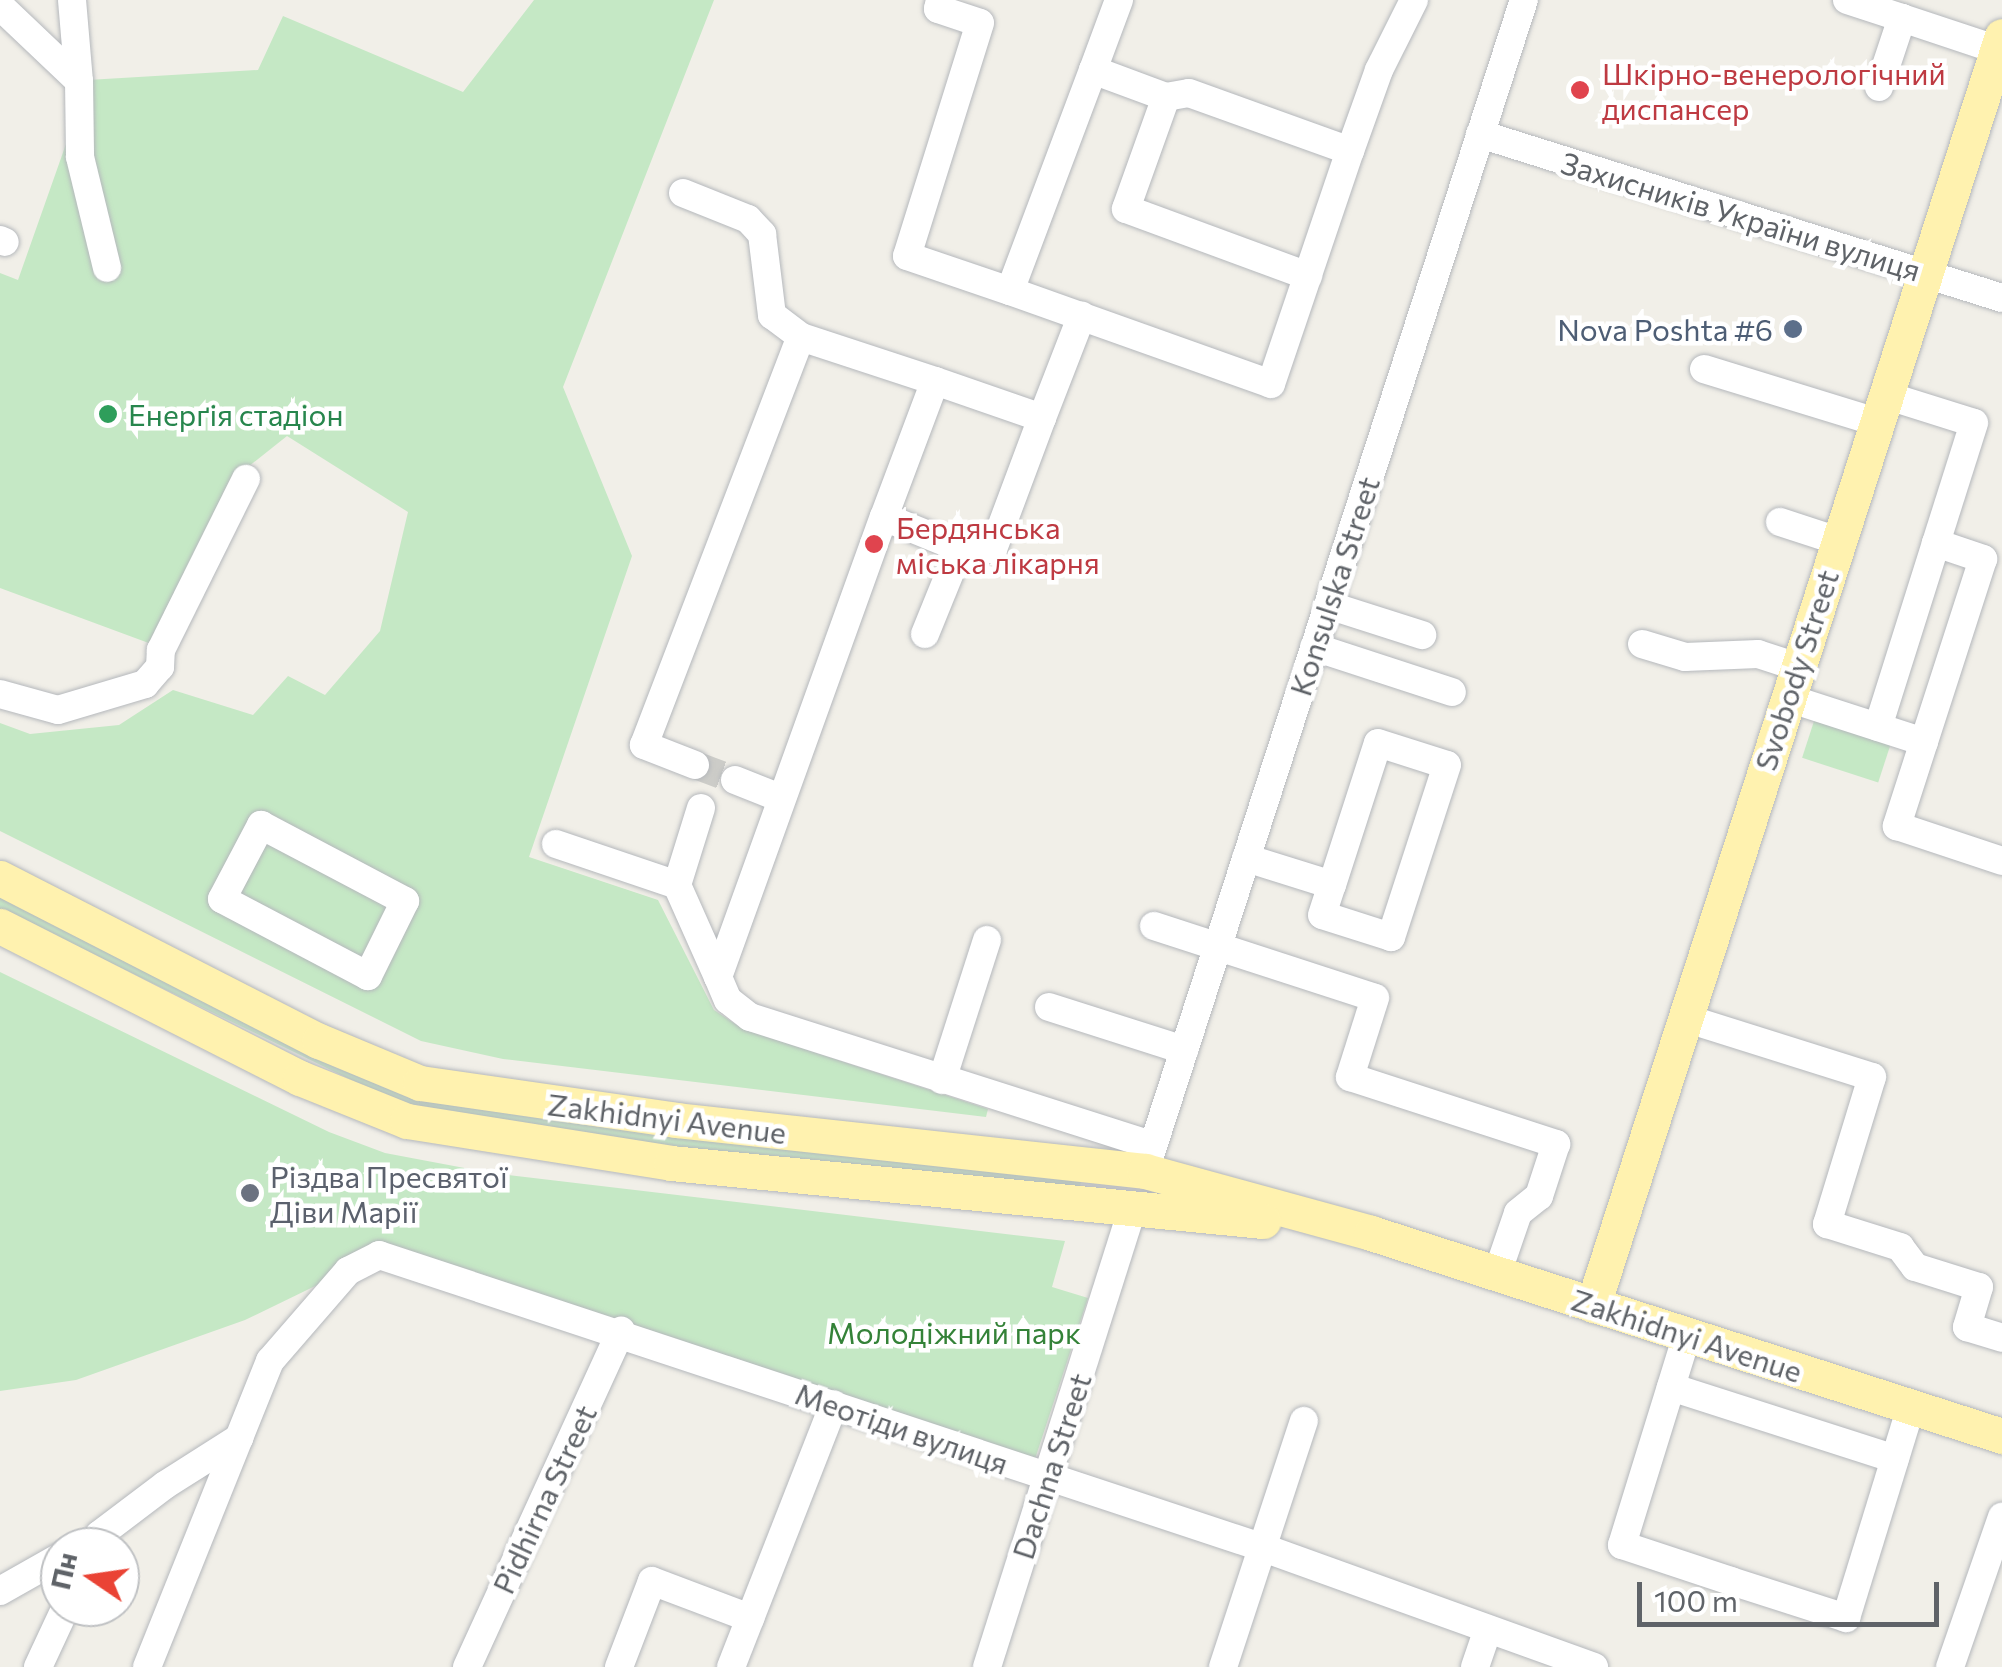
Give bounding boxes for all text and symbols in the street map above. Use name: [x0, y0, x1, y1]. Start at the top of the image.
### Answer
place label: Шкірно-венерологічний диспансер: [1602, 55, 1946, 126]
marker: Шкірно-венерологічний диспансер: [1567, 77, 1593, 103]
street label: Захисників України вулиця: [1557, 144, 1925, 288]
place label: Nova Poshta #6: [1557, 311, 1773, 347]
marker: Nova Poshta #6: [1782, 318, 1804, 340]
place label: Енерґія стадіон: [128, 396, 343, 432]
marker: Енерґія стадіон: [97, 403, 119, 425]
street label: Konsulska Street: [1282, 472, 1386, 700]
place label: Бердянська міська лікарня: [896, 509, 1100, 580]
marker: Бердянська міська лікарня: [861, 531, 887, 557]
street label: Svobody Street: [1747, 565, 1845, 775]
street label: Zakhidnyi Avenue: [546, 1086, 788, 1150]
place label: Різдва Пресвятої Діви Марії: [270, 1158, 508, 1228]
marker: Різдва Пресвятої Діви Марії: [239, 1182, 261, 1204]
street label: Zakhidnyi Avenue: [1567, 1281, 1807, 1389]
park label: Молодіжний парк: [827, 1314, 1081, 1350]
street label: Dachna Street: [1004, 1369, 1098, 1563]
street label: Меотіди вулиця: [791, 1375, 1013, 1481]
street label: Pidhirna Street: [485, 1399, 603, 1599]
north arrow: [40, 1527, 140, 1627]
text: Пн: [42, 1549, 83, 1593]
scale bar: [1642, 1562, 1944, 1624]
text: 100 m: [1654, 1581, 1738, 1618]

